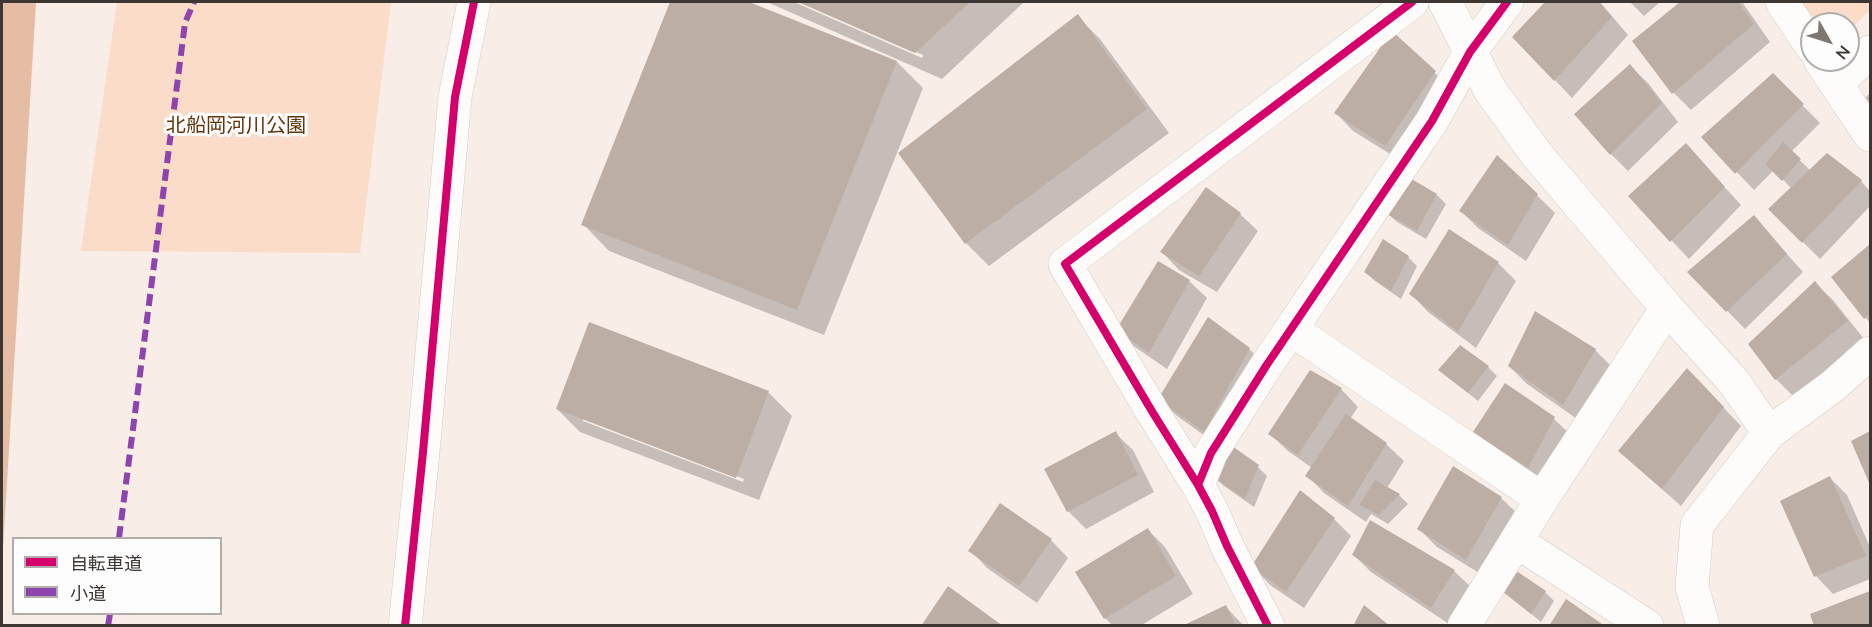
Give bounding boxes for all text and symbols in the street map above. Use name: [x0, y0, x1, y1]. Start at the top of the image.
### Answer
north arrow: [1800, 12, 1860, 72]
text: N: [1830, 40, 1855, 64]
park label: 北船岡河川公園: [166, 115, 306, 139]
legend: [12, 537, 222, 615]
text: 自転車道: [70, 552, 142, 576]
text: 小道: [70, 582, 106, 606]

